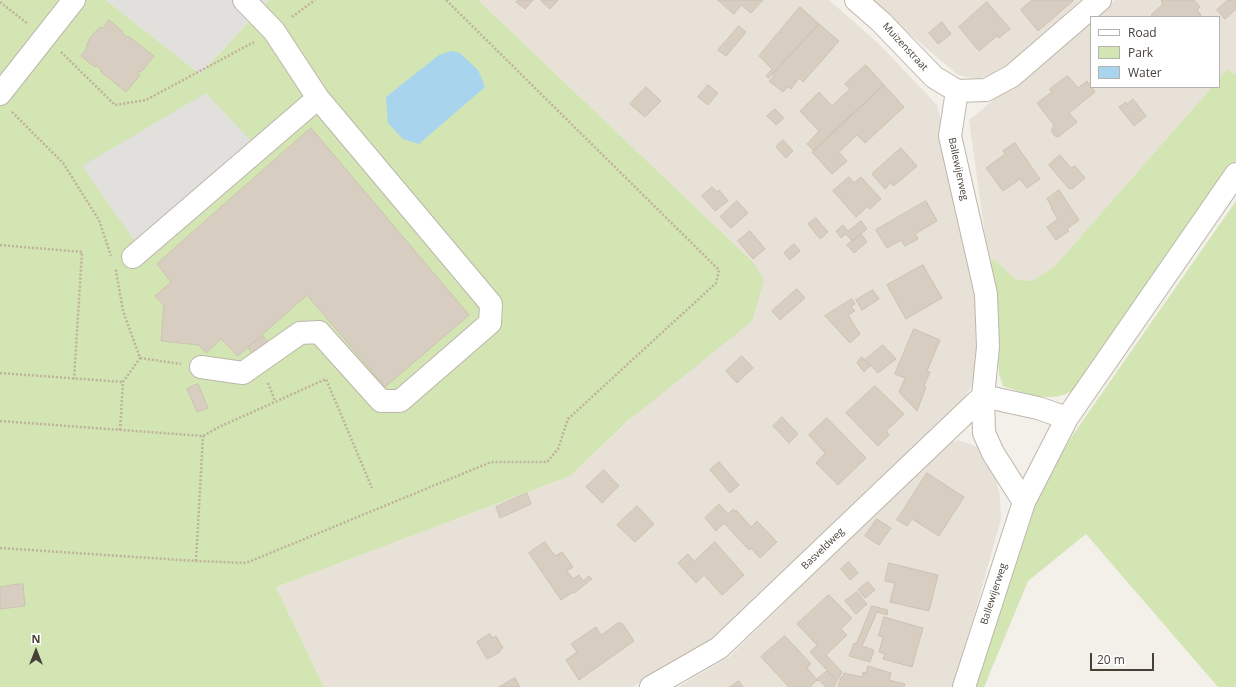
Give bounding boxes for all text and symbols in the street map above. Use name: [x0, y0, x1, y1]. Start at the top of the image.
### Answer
legend: [1090, 16, 1220, 88]
street label: Muizenstraat: [880, 21, 930, 73]
text: Road: [1128, 24, 1157, 41]
text: Park: [1128, 44, 1153, 61]
text: Water: [1128, 64, 1162, 81]
street label: Ballewijerweg: [945, 136, 971, 202]
street label: Basveldweg: [799, 526, 847, 572]
street label: Ballewijerweg: [978, 562, 1010, 626]
north arrow: [16, 631, 56, 671]
text: N: [32, 631, 40, 646]
scale bar: [1092, 645, 1156, 671]
text: 20 m: [1097, 651, 1125, 668]

